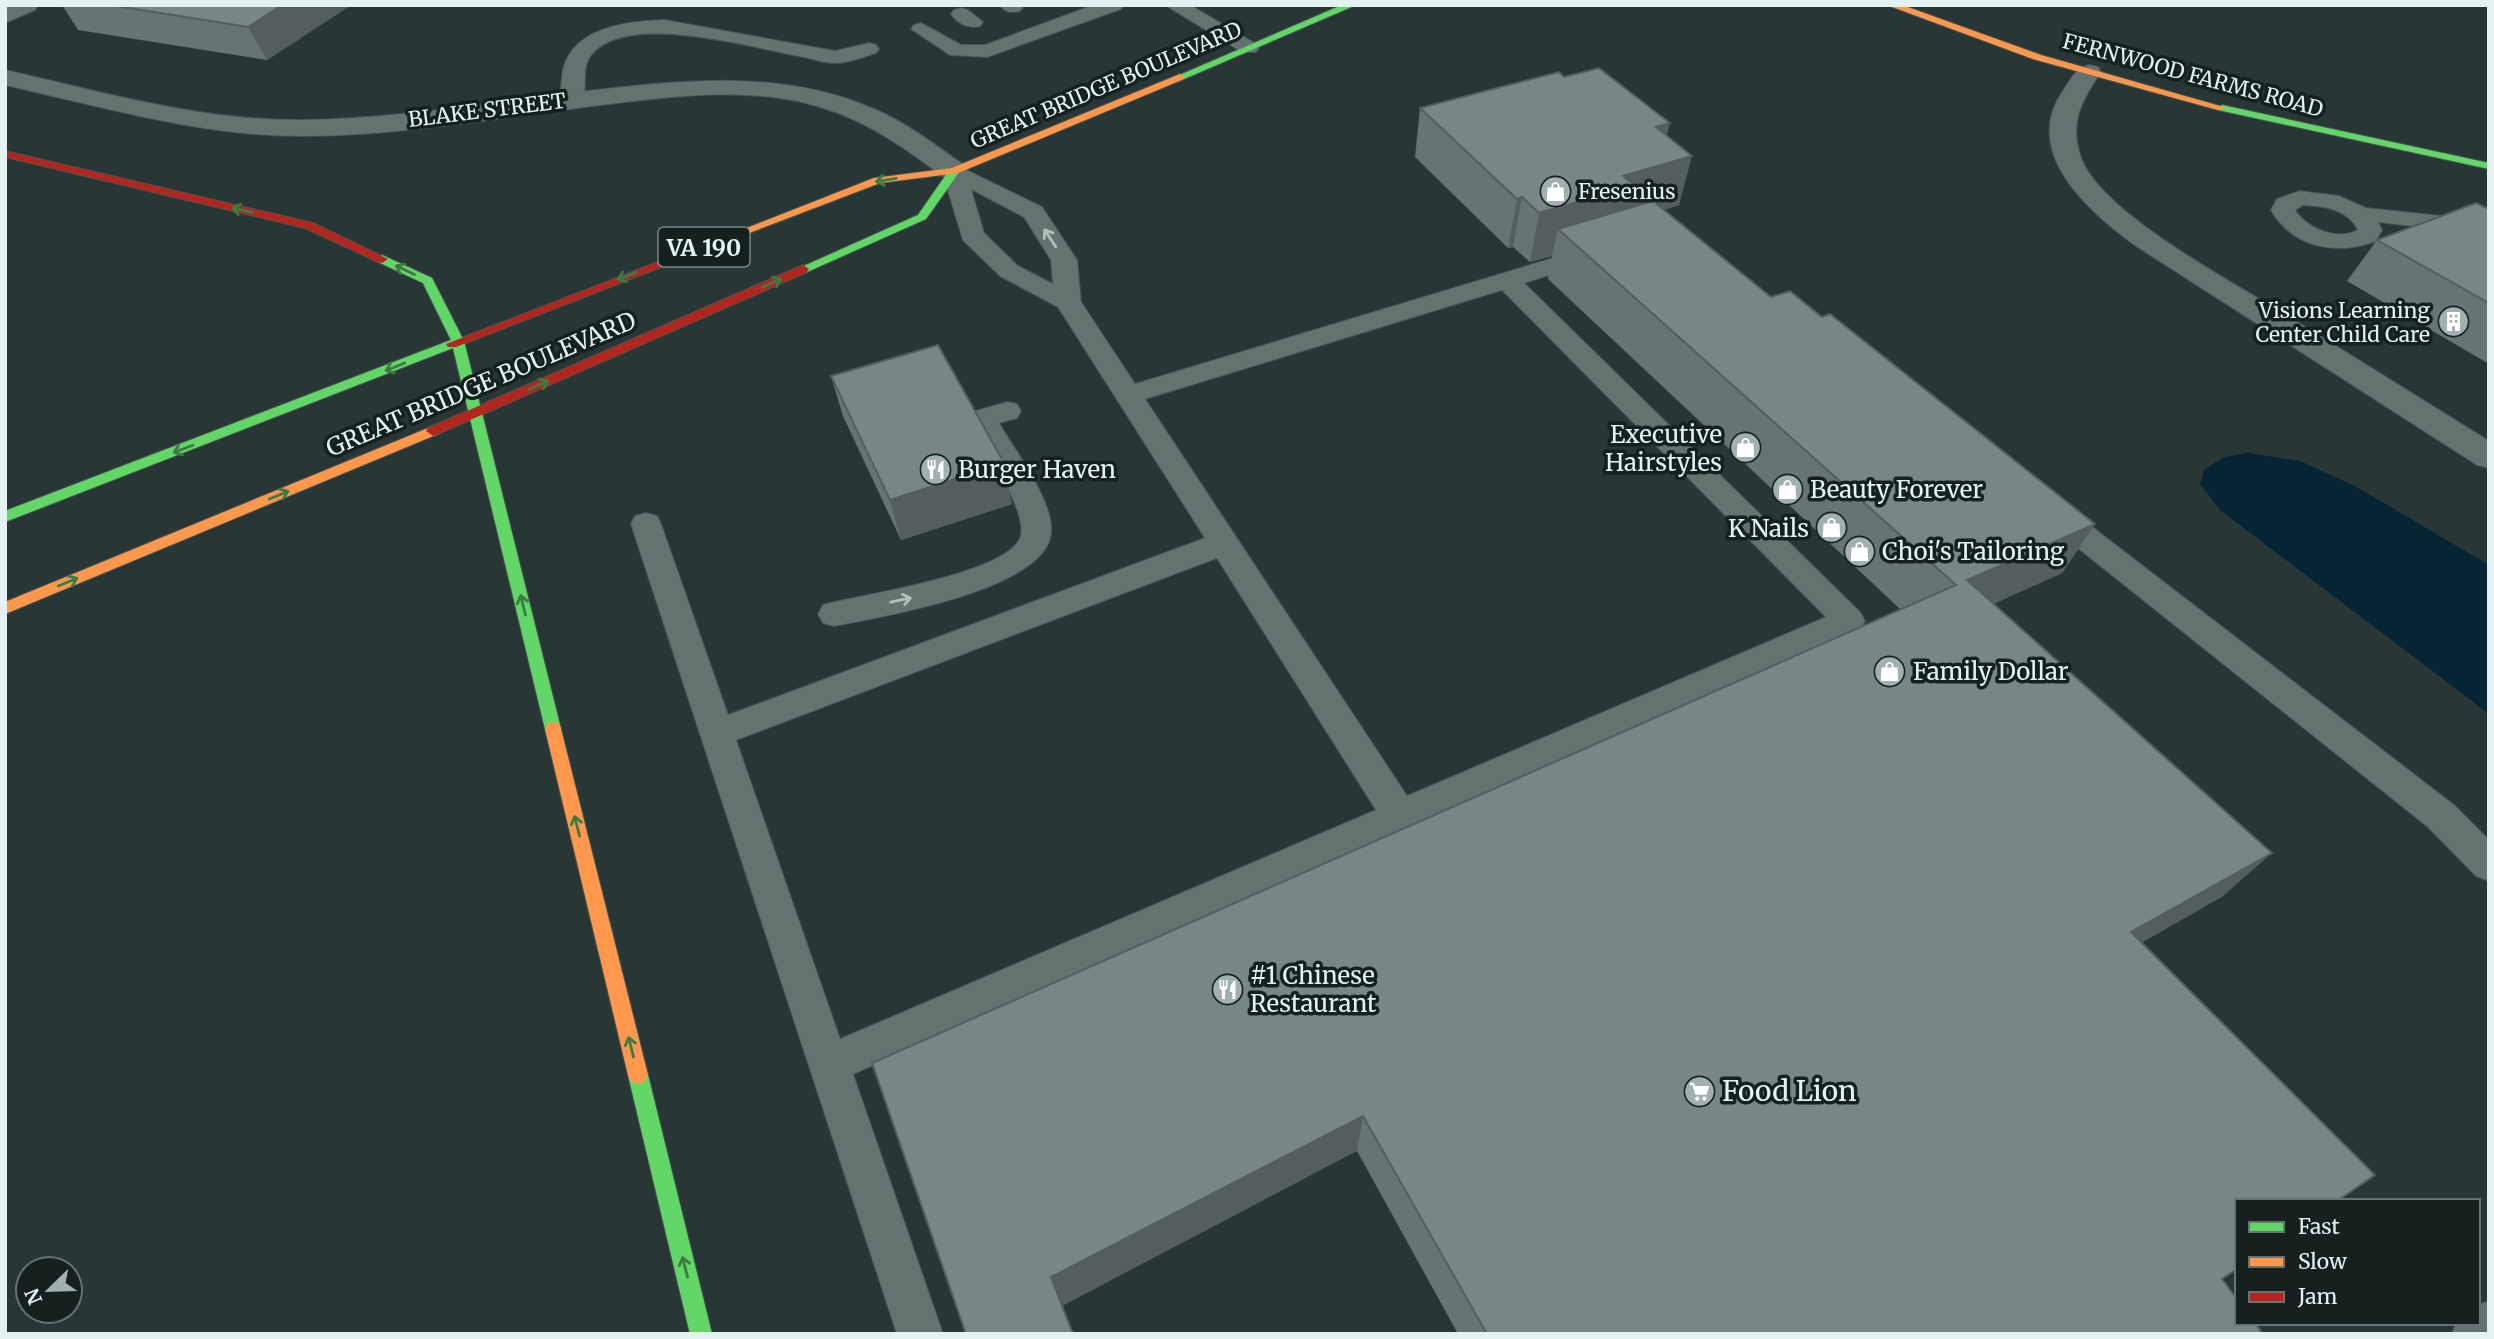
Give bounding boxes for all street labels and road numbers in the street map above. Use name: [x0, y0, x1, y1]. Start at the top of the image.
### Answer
street label: GREAT BRIDGE BOULEVARD: [966, 15, 1246, 154]
street label: FERNWOOD FARMS ROAD: [2060, 27, 2326, 123]
street label: BLAKE STREET: [407, 87, 568, 133]
road number: VA 190: [658, 228, 750, 266]
street label: GREAT BRIDGE BOULEVARD: [321, 305, 641, 463]

